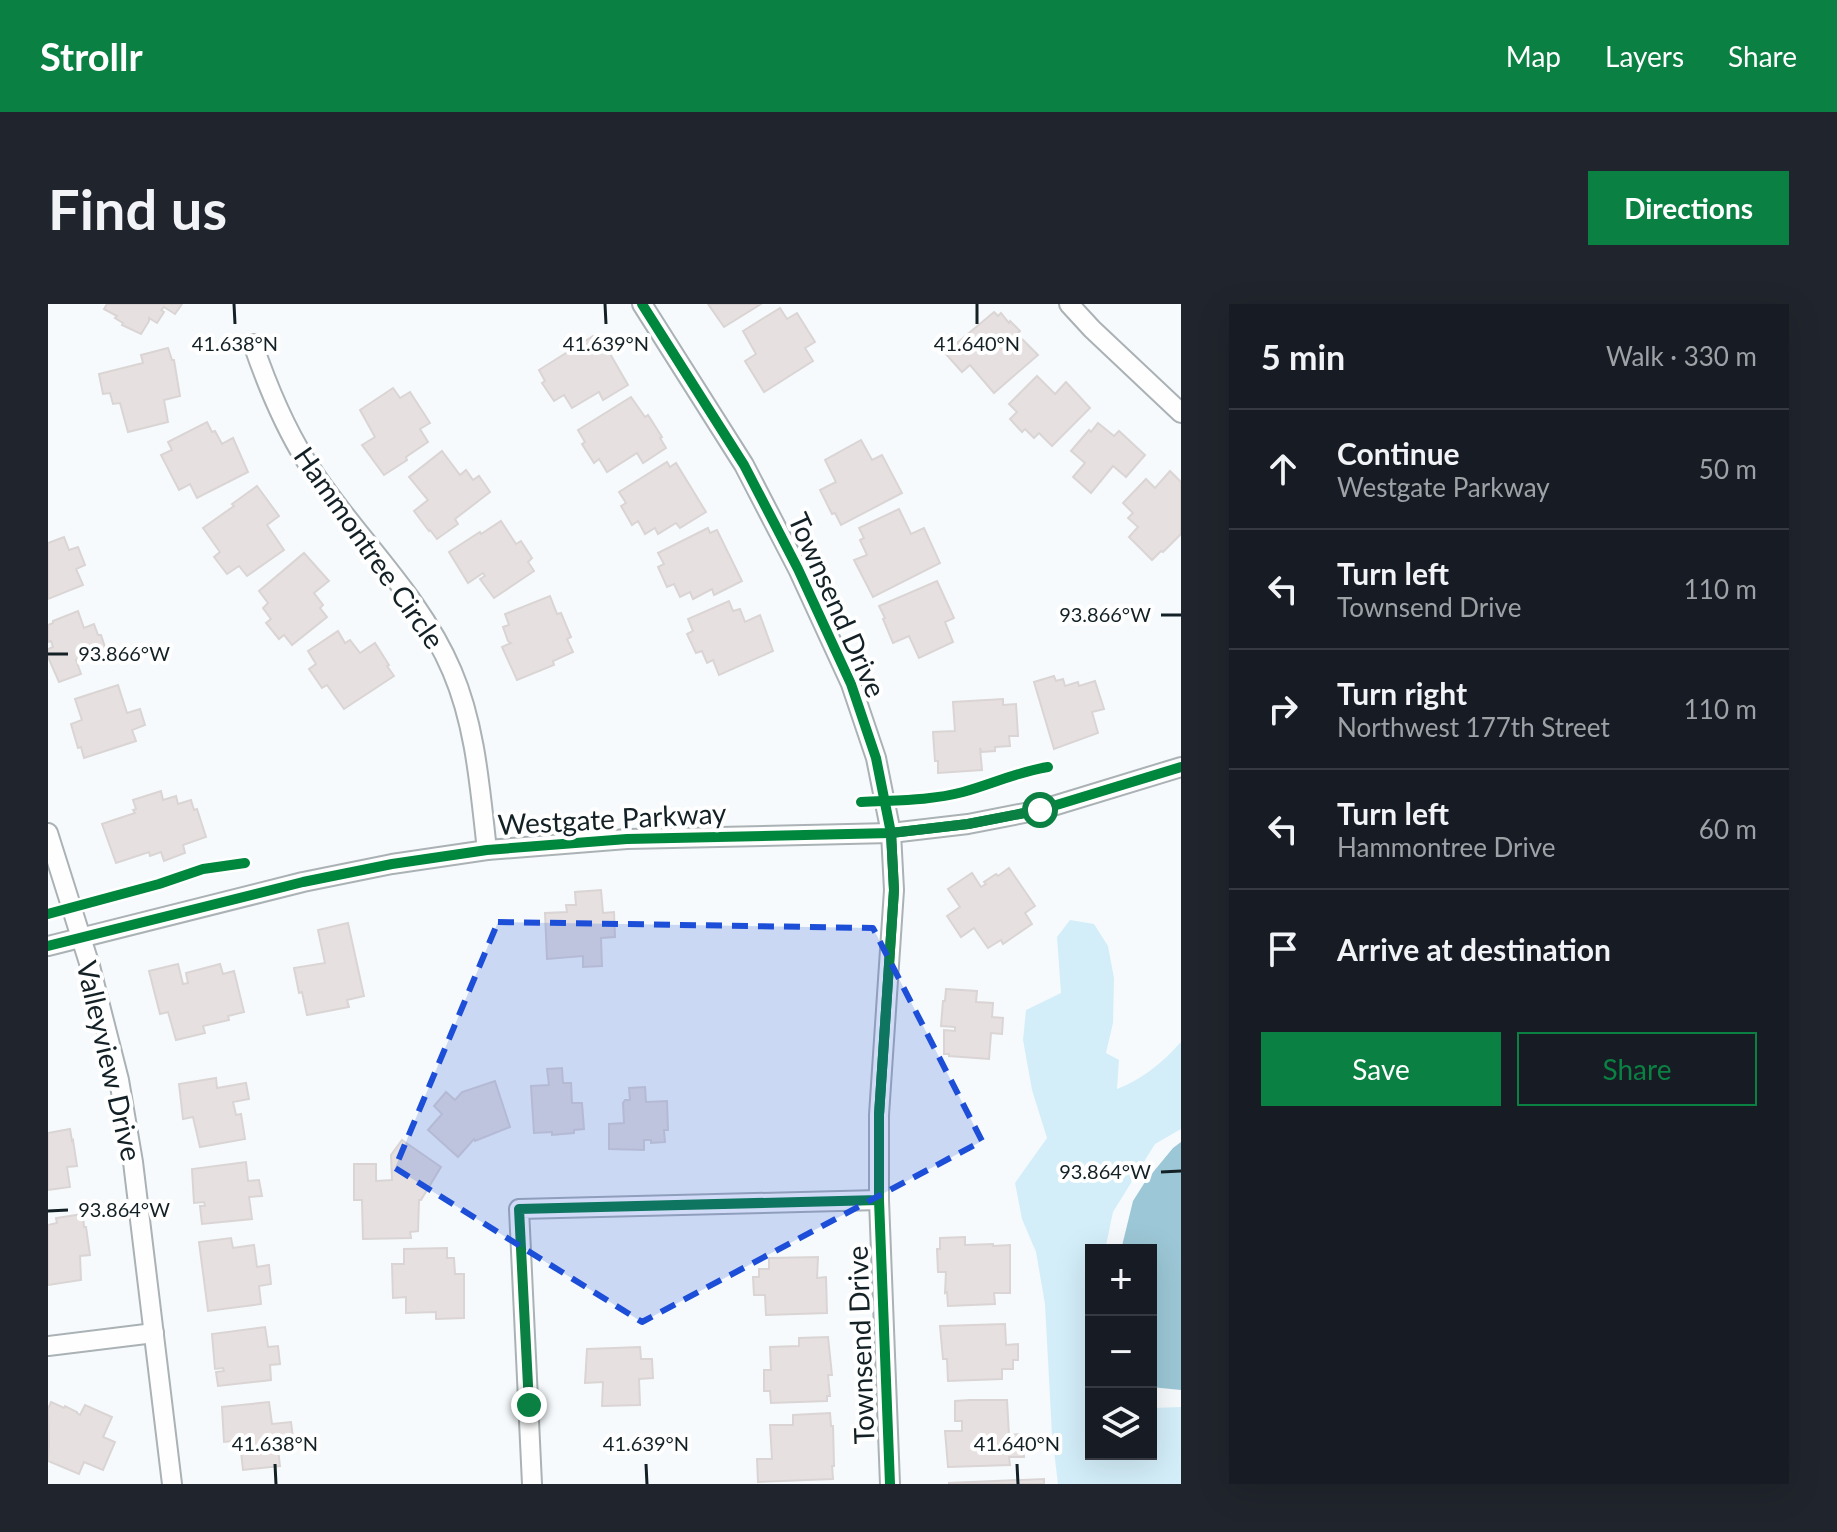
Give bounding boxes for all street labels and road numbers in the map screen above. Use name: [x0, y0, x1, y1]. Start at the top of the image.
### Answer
street label: Hammontree Circle: [288, 440, 452, 655]
street label: Townsend Drive: [782, 507, 894, 702]
street label: Westgate Parkway: [497, 795, 728, 841]
street label: Valleyview Drive: [70, 958, 149, 1164]
street label: Townsend Drive: [840, 1245, 880, 1445]

